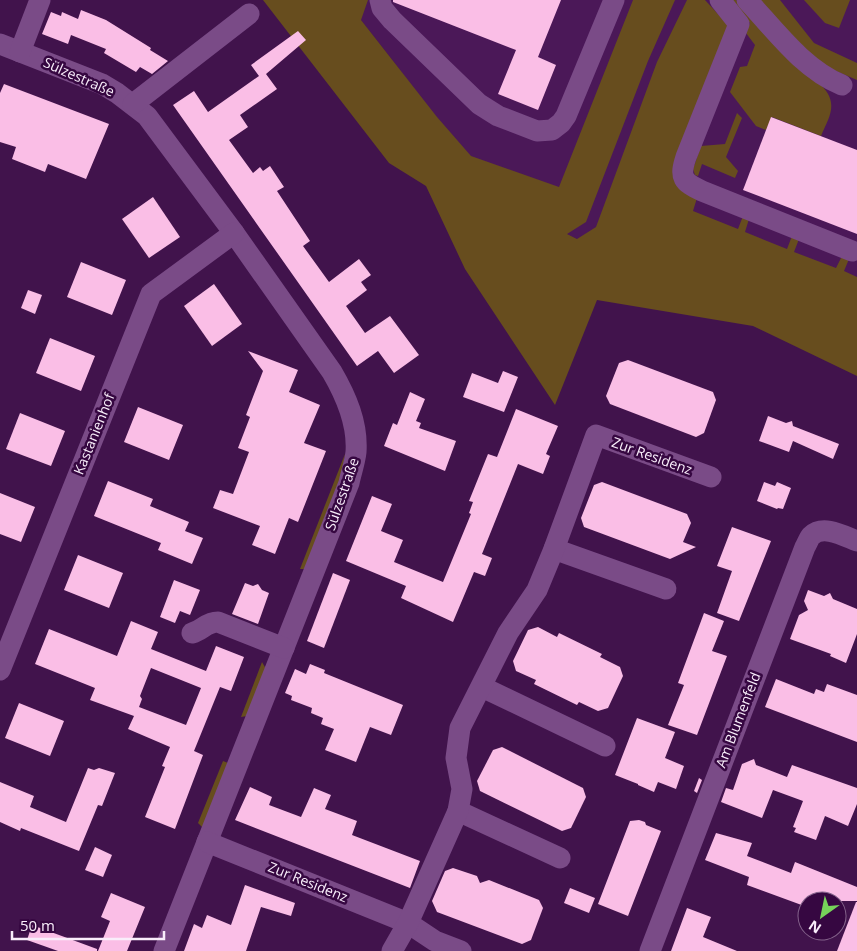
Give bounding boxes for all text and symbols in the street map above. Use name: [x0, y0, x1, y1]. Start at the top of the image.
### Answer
street label: Sülzestraße: [41, 52, 118, 101]
street label: Kastanienhof: [69, 389, 119, 477]
street label: Zur Residenz: [609, 432, 695, 479]
street label: Sülzestraße: [320, 455, 363, 533]
street label: Am Blumenfeld: [711, 669, 764, 770]
street label: Zur Residenz: [266, 857, 351, 906]
north arrow: [797, 891, 847, 941]
scale bar: [12, 908, 165, 940]
text: 50 m: [20, 915, 55, 935]
text: N: [805, 916, 825, 938]

